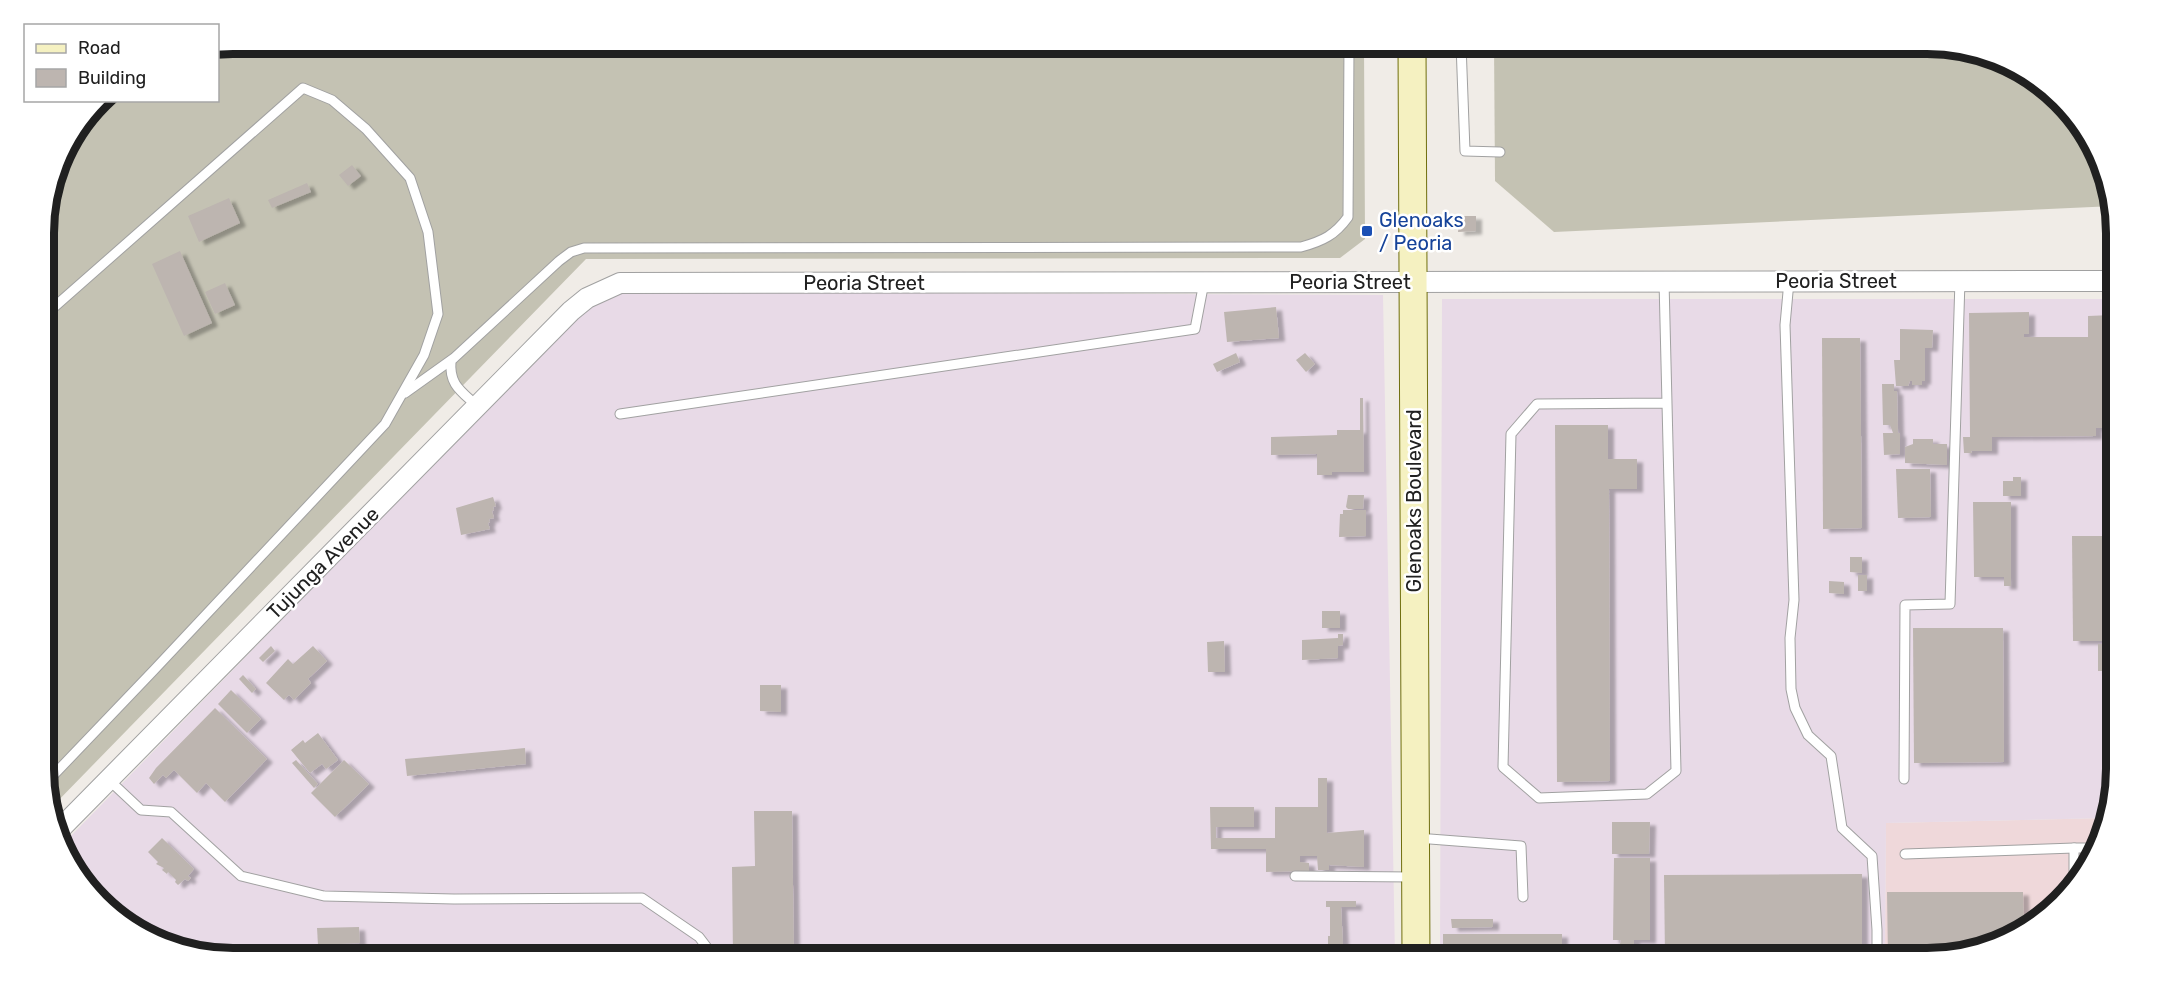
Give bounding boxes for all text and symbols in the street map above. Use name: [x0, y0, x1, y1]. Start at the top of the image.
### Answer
legend: [24, 24, 219, 102]
text: Road: [78, 37, 121, 59]
text: Building: [78, 67, 146, 89]
place label: Glenoaks / Peoria: [1379, 208, 1464, 255]
marker: Glenoaks / Peoria: [1360, 224, 1374, 238]
street label: Peoria Street: [1775, 269, 1897, 293]
street label: Peoria Street: [1289, 270, 1411, 294]
street label: Peoria Street: [803, 271, 925, 295]
street label: Glenoaks Boulevard: [1402, 409, 1426, 593]
street label: Tujunga Avenue: [262, 502, 384, 624]

